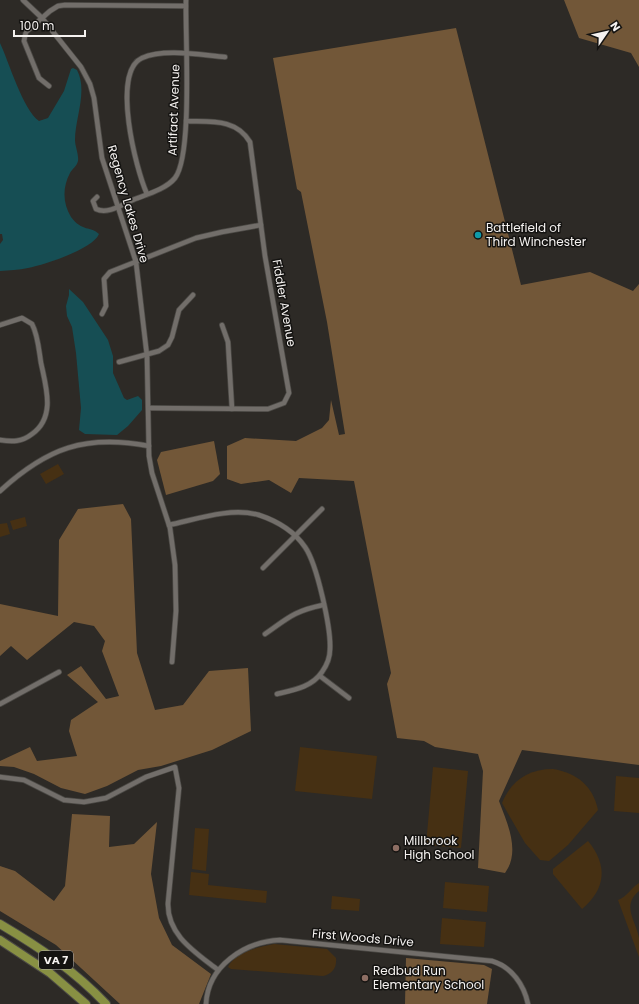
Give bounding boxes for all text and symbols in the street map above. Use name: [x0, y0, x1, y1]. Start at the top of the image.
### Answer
scale bar: [14, 12, 85, 38]
north arrow: [587, 12, 627, 52]
text: 100 m: [20, 17, 54, 34]
text: N: [606, 19, 624, 34]
street label: Artifact Avenue: [163, 64, 184, 156]
street label: Regency Lakes Drive: [104, 143, 153, 265]
place label: Battlefield of Third Winchester: [486, 219, 587, 250]
marker: Battlefield of Third Winchester: [473, 230, 483, 240]
street label: Fiddler Avenue: [268, 258, 301, 348]
place label: Millbrook High School: [404, 832, 475, 863]
marker: Millbrook High School: [391, 843, 401, 853]
street label: First Woods Drive: [311, 925, 415, 950]
road number: VA 7: [39, 951, 73, 969]
place label: Redbud Run Elementary School: [373, 962, 484, 993]
marker: Redbud Run Elementary School: [360, 973, 370, 983]

